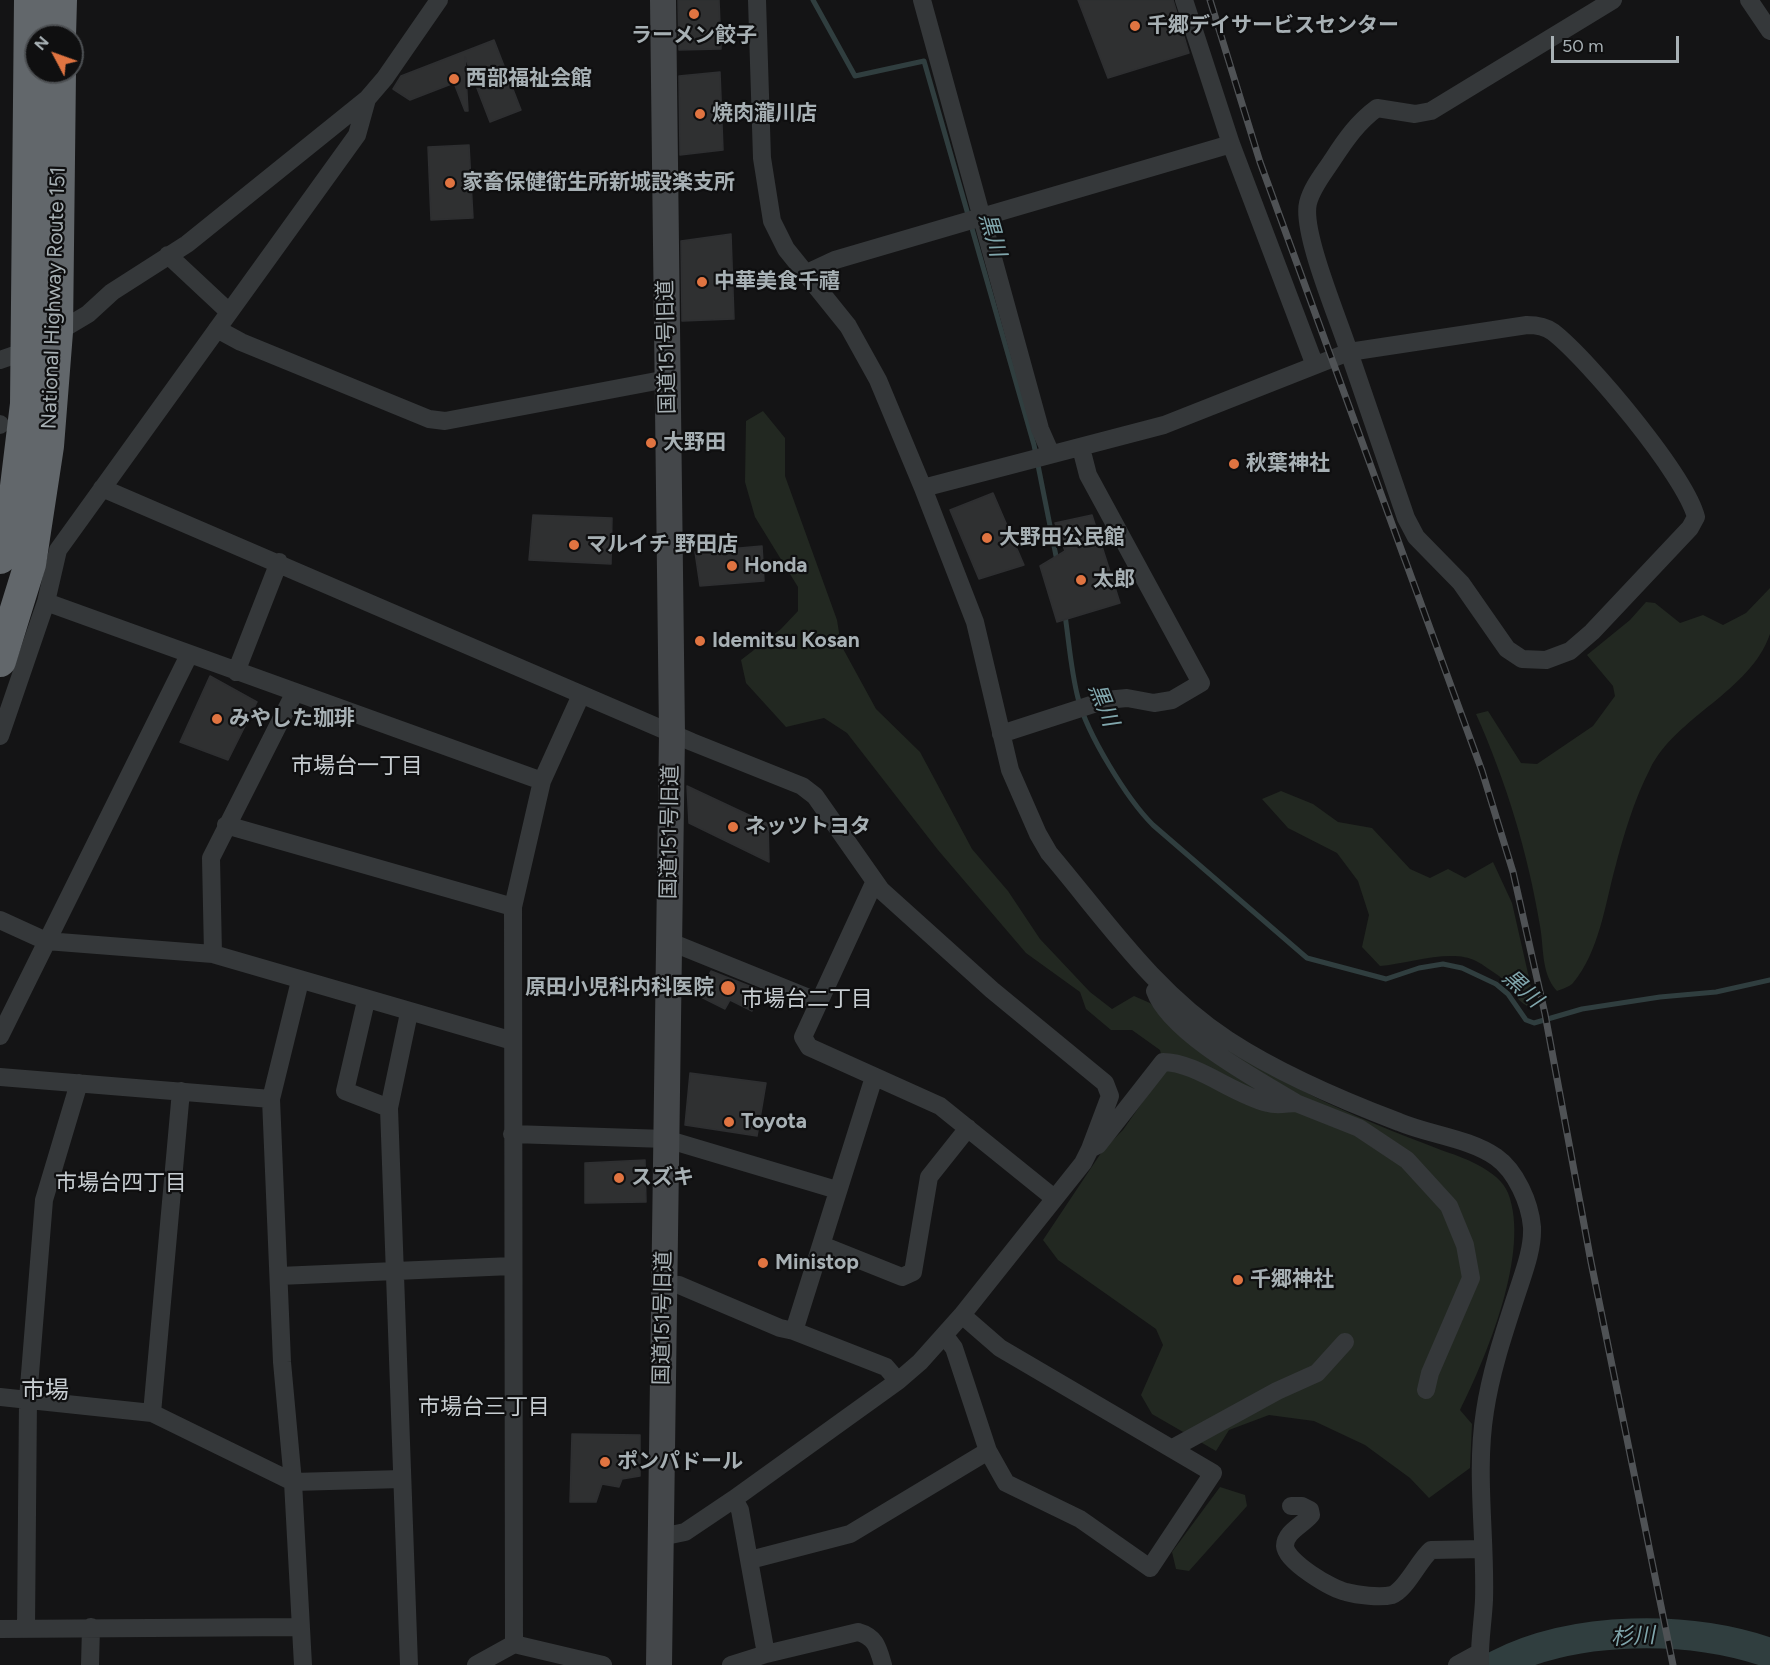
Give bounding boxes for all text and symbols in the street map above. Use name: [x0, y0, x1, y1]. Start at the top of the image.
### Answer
marker: ラーメン餃子: [687, 7, 701, 21]
place label: 千郷デイサービスセンター: [1147, 13, 1399, 39]
marker: 千郷デイサービスセンター: [1128, 19, 1142, 33]
place label: ラーメン餃子: [631, 23, 757, 49]
north arrow: [24, 24, 84, 84]
scale bar: [1554, 24, 1682, 62]
text: N: [30, 32, 53, 54]
text: 50 m: [1562, 35, 1604, 57]
place label: 西部福祉会館: [466, 66, 592, 92]
marker: 西部福祉会館: [447, 72, 461, 86]
place label: 焼肉瀧川店: [712, 101, 817, 127]
marker: 焼肉瀧川店: [693, 107, 707, 121]
street label: National Highway Route 151: [37, 166, 71, 430]
place label: 家畜保健衛生所新城設楽支所: [462, 170, 735, 196]
marker: 家畜保健衛生所新城設楽支所: [443, 176, 457, 190]
water label: 黒川: [973, 210, 1011, 260]
place label: 中華美食千禧: [714, 269, 840, 295]
marker: 中華美食千禧: [695, 275, 709, 289]
street label: 国道151号旧道: [653, 280, 681, 414]
place label: 大野田: [663, 430, 726, 456]
marker: 大野田: [644, 436, 658, 450]
place label: 秋葉神社: [1246, 451, 1330, 477]
marker: 秋葉神社: [1227, 457, 1241, 471]
place label: 大野田公民館: [999, 525, 1125, 551]
marker: 大野田公民館: [980, 531, 994, 545]
place label: マルイチ 野田店: [586, 532, 738, 558]
marker: マルイチ 野田店: [567, 538, 581, 552]
place label: Honda: [744, 553, 808, 579]
marker: Honda: [725, 559, 739, 573]
place label: 太郎: [1093, 567, 1135, 593]
marker: 太郎: [1074, 573, 1088, 587]
place label: Idemitsu Kosan: [712, 628, 860, 654]
marker: Idemitsu Kosan: [693, 634, 707, 648]
water label: 黒川: [1083, 680, 1123, 730]
place label: みやした珈琲: [229, 706, 355, 732]
marker: みやした珈琲: [210, 712, 224, 726]
district label: 市場台一丁目: [291, 754, 423, 780]
street label: 国道151号旧道: [656, 765, 684, 899]
place label: ネッツトヨタ: [745, 814, 871, 840]
marker: ネッツトヨタ: [726, 820, 740, 834]
water label: 黒川: [1497, 964, 1547, 1014]
place label: 原田小児科内科医院: [525, 975, 714, 1001]
marker: 原田小児科内科医院: [719, 979, 737, 997]
district label: 市場台二丁目: [741, 987, 873, 1013]
place label: Toyota: [741, 1109, 807, 1135]
marker: Toyota: [722, 1115, 736, 1129]
place label: スズキ: [631, 1165, 694, 1191]
district label: 市場台四丁目: [55, 1171, 187, 1197]
marker: スズキ: [612, 1171, 626, 1185]
place label: Ministop: [775, 1250, 859, 1276]
street label: 国道151号旧道: [649, 1251, 677, 1385]
marker: Ministop: [756, 1256, 770, 1270]
place label: 千郷神社: [1250, 1267, 1334, 1293]
marker: 千郷神社: [1231, 1273, 1245, 1287]
district label: 市場: [21, 1377, 69, 1405]
district label: 市場台三丁目: [418, 1395, 550, 1421]
place label: ポンパドール: [617, 1449, 743, 1475]
marker: ポンパドール: [598, 1455, 612, 1469]
water label: 杉川: [1610, 1623, 1656, 1651]

